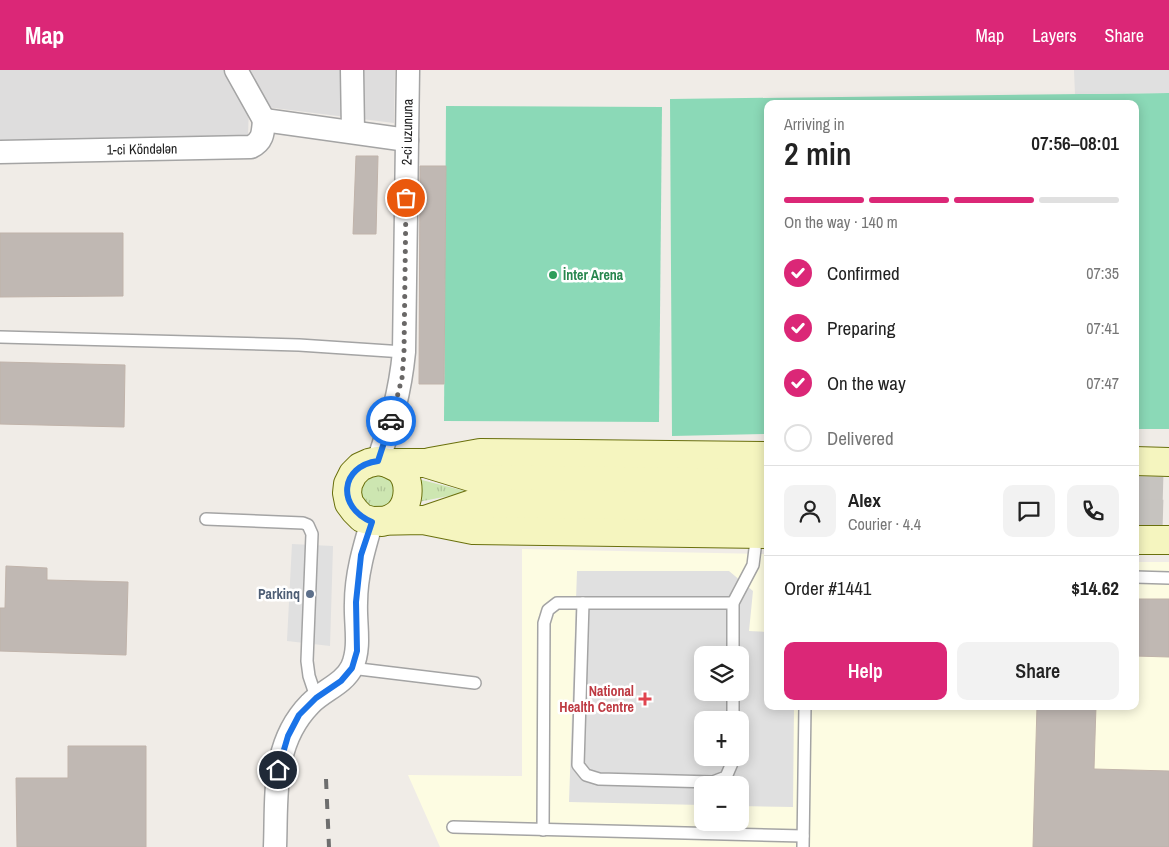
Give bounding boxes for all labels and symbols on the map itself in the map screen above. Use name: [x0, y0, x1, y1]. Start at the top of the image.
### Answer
street label: 2-ci uzununa: [397, 98, 417, 165]
street label: 1-ci Köndələn: [106, 139, 178, 159]
pin: [385, 177, 427, 219]
place label: İnter Arena: [563, 266, 624, 284]
marker: İnter Arena: [547, 269, 559, 281]
courier: [366, 396, 416, 446]
place label: Parkinq: [258, 585, 300, 603]
marker: Parkinq: [304, 588, 316, 600]
place label: National Health Centre: [559, 682, 634, 716]
marker: National Health Centre: [638, 692, 652, 706]
pin: [257, 749, 299, 791]

